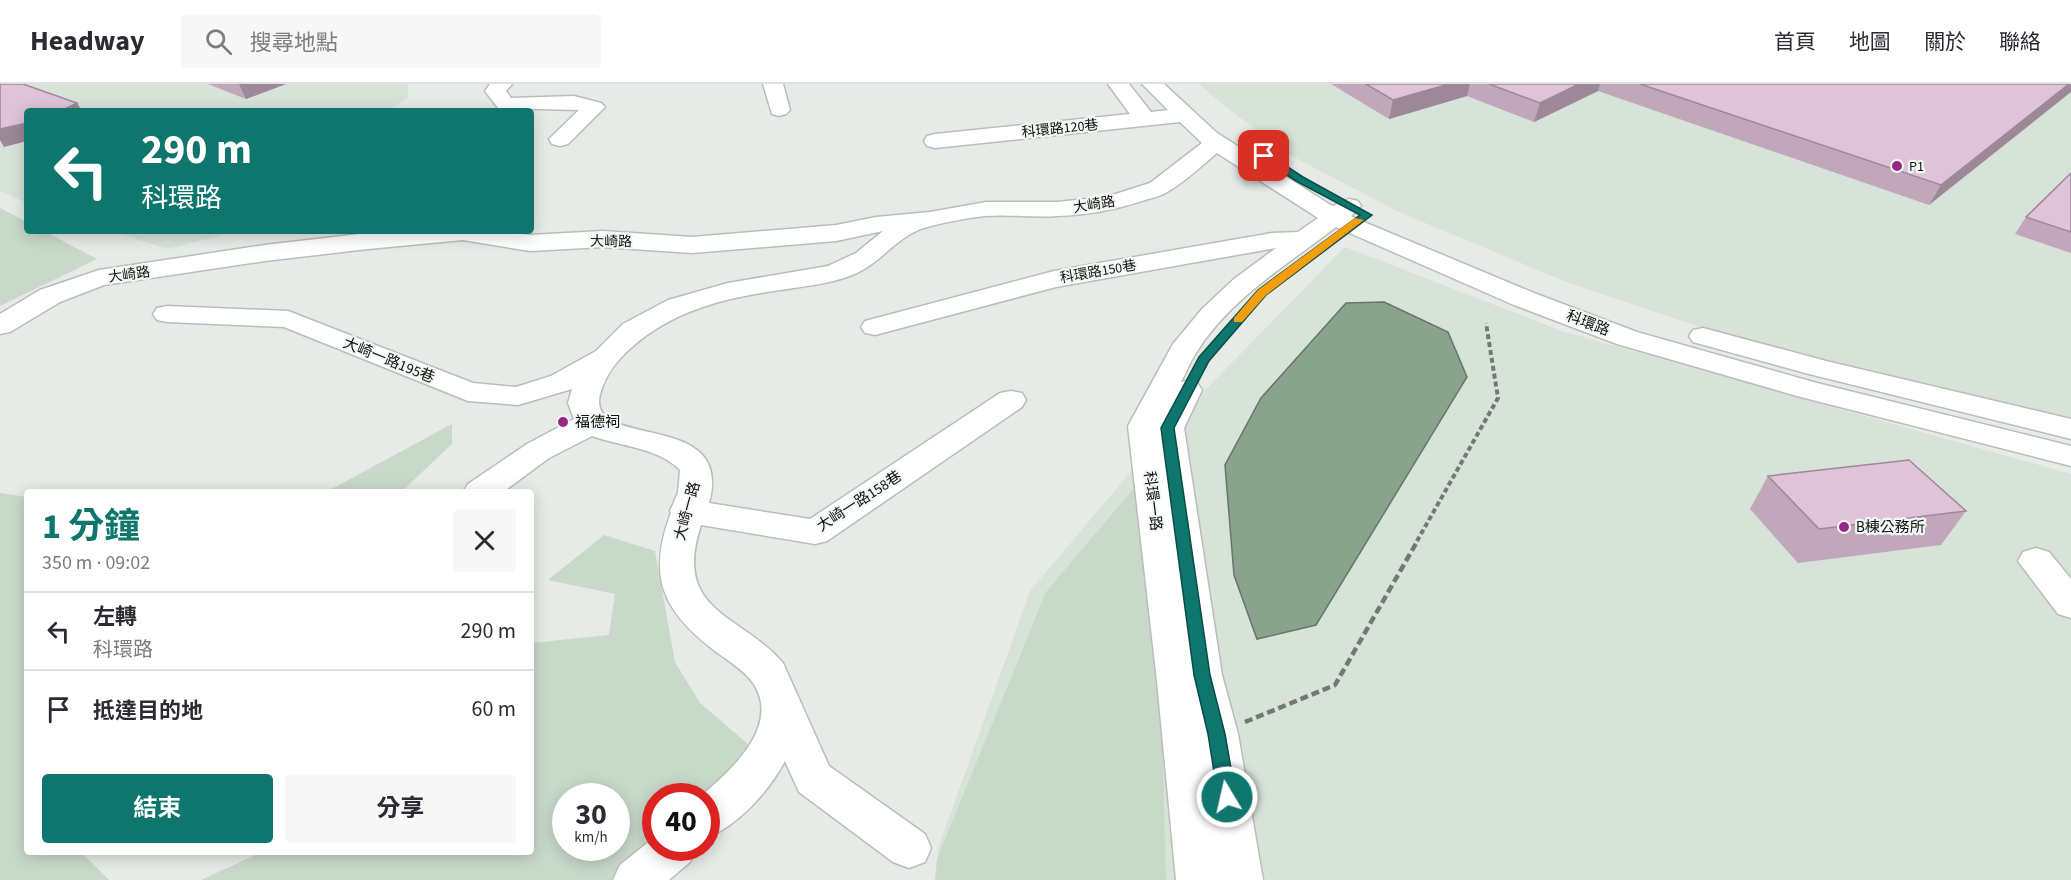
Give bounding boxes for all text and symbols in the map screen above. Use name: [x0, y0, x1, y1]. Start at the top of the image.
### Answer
search box: [181, 14, 601, 68]
text: Headway: [30, 21, 145, 61]
icon: search: [202, 25, 235, 58]
text: 搜尋地點: [250, 27, 338, 59]
text: 首頁: [1774, 27, 1816, 57]
text: 地圖: [1849, 27, 1891, 57]
text: 關於: [1924, 27, 1966, 57]
text: 聯絡: [1999, 27, 2041, 57]
street label: 科環路120巷: [1021, 115, 1099, 143]
text: 290 m: [141, 120, 252, 180]
pin: [1238, 130, 1289, 181]
icon: left: [42, 132, 120, 210]
icon: arrive: [1247, 139, 1280, 172]
place label: P1: [1909, 157, 1924, 177]
marker: P1: [1890, 159, 1904, 173]
text: 科環路: [141, 179, 222, 218]
street label: 大崎路: [1072, 192, 1116, 218]
street label: 大崎路: [590, 232, 632, 252]
street label: 科環路150巷: [1059, 255, 1138, 289]
street label: 大崎路: [107, 262, 151, 288]
street label: 科環路: [1563, 306, 1613, 341]
street label: 大崎一路195巷: [340, 332, 438, 388]
place label: 福德祠: [575, 412, 620, 433]
marker: 福德祠: [556, 415, 570, 429]
street label: 大崎一路158巷: [813, 466, 906, 537]
street label: 科環一路: [1138, 470, 1167, 532]
street label: 大崎一路: [670, 479, 705, 543]
text: 1 分鐘: [42, 501, 140, 552]
button: close: [453, 509, 516, 572]
place label: B棟公務所: [1856, 517, 1925, 538]
marker: B棟公務所: [1837, 520, 1851, 534]
text: 350 m · 09:02: [42, 549, 150, 577]
text: 左轉: [93, 601, 137, 633]
icon: left: [42, 615, 75, 648]
text: 290 m: [461, 615, 516, 647]
text: 科環路: [93, 636, 153, 664]
icon: arrive: [42, 693, 75, 726]
text: 60 m: [471, 693, 516, 725]
text: 抵達目的地: [93, 695, 203, 727]
position arrow: [1195, 765, 1259, 829]
button: 結束: [42, 774, 273, 843]
button: 分享: [285, 774, 516, 843]
speed limit sign: 40: [642, 783, 720, 861]
text: 30: [575, 793, 607, 836]
text: km/h: [574, 827, 608, 848]

